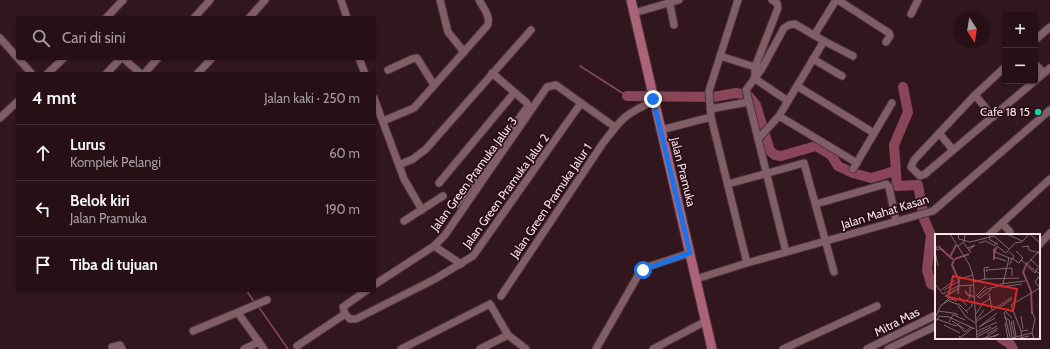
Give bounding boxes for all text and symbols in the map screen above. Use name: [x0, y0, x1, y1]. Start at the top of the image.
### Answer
north arrow: [954, 12, 990, 48]
map controls: [1002, 12, 1038, 84]
button: +: [1002, 12, 1038, 48]
search box: [16, 16, 376, 60]
icon: search: [30, 27, 52, 49]
text: Cari di sini: [62, 29, 126, 47]
button: −: [1002, 48, 1038, 84]
text: 4 mnt: [32, 88, 76, 108]
text: Jalan kaki · 250 m: [264, 90, 360, 106]
route end: [644, 90, 662, 108]
place label: Cafe 18 15: [980, 104, 1030, 119]
marker: Cafe 18 15: [1033, 107, 1043, 117]
street label: Jalan Green Pramuka Jalur 3: [426, 114, 520, 235]
street label: Jalan Green Pramuka Jalur 2: [459, 131, 552, 252]
street label: Jalan Pramuka: [667, 135, 699, 208]
text: Lurus: [70, 136, 105, 154]
street label: Jalan Green Pramuka Jalur 1: [506, 141, 595, 262]
icon: ahead: [32, 142, 54, 164]
text: 60 m: [329, 145, 360, 161]
text: Komplek Pelangi: [70, 154, 161, 170]
street label: Jalan Mahat Kasan: [838, 191, 931, 232]
text: Belok kiri: [70, 192, 130, 210]
icon: left: [32, 198, 54, 220]
text: 190 m: [325, 201, 360, 217]
text: Jalan Pramuka: [70, 210, 147, 226]
inset map: [935, 234, 1040, 339]
icon: arrive: [32, 254, 54, 276]
text: Tiba di tujuan: [70, 256, 158, 274]
route start: [634, 261, 652, 279]
street label: Mitra Mas: [872, 304, 922, 339]

